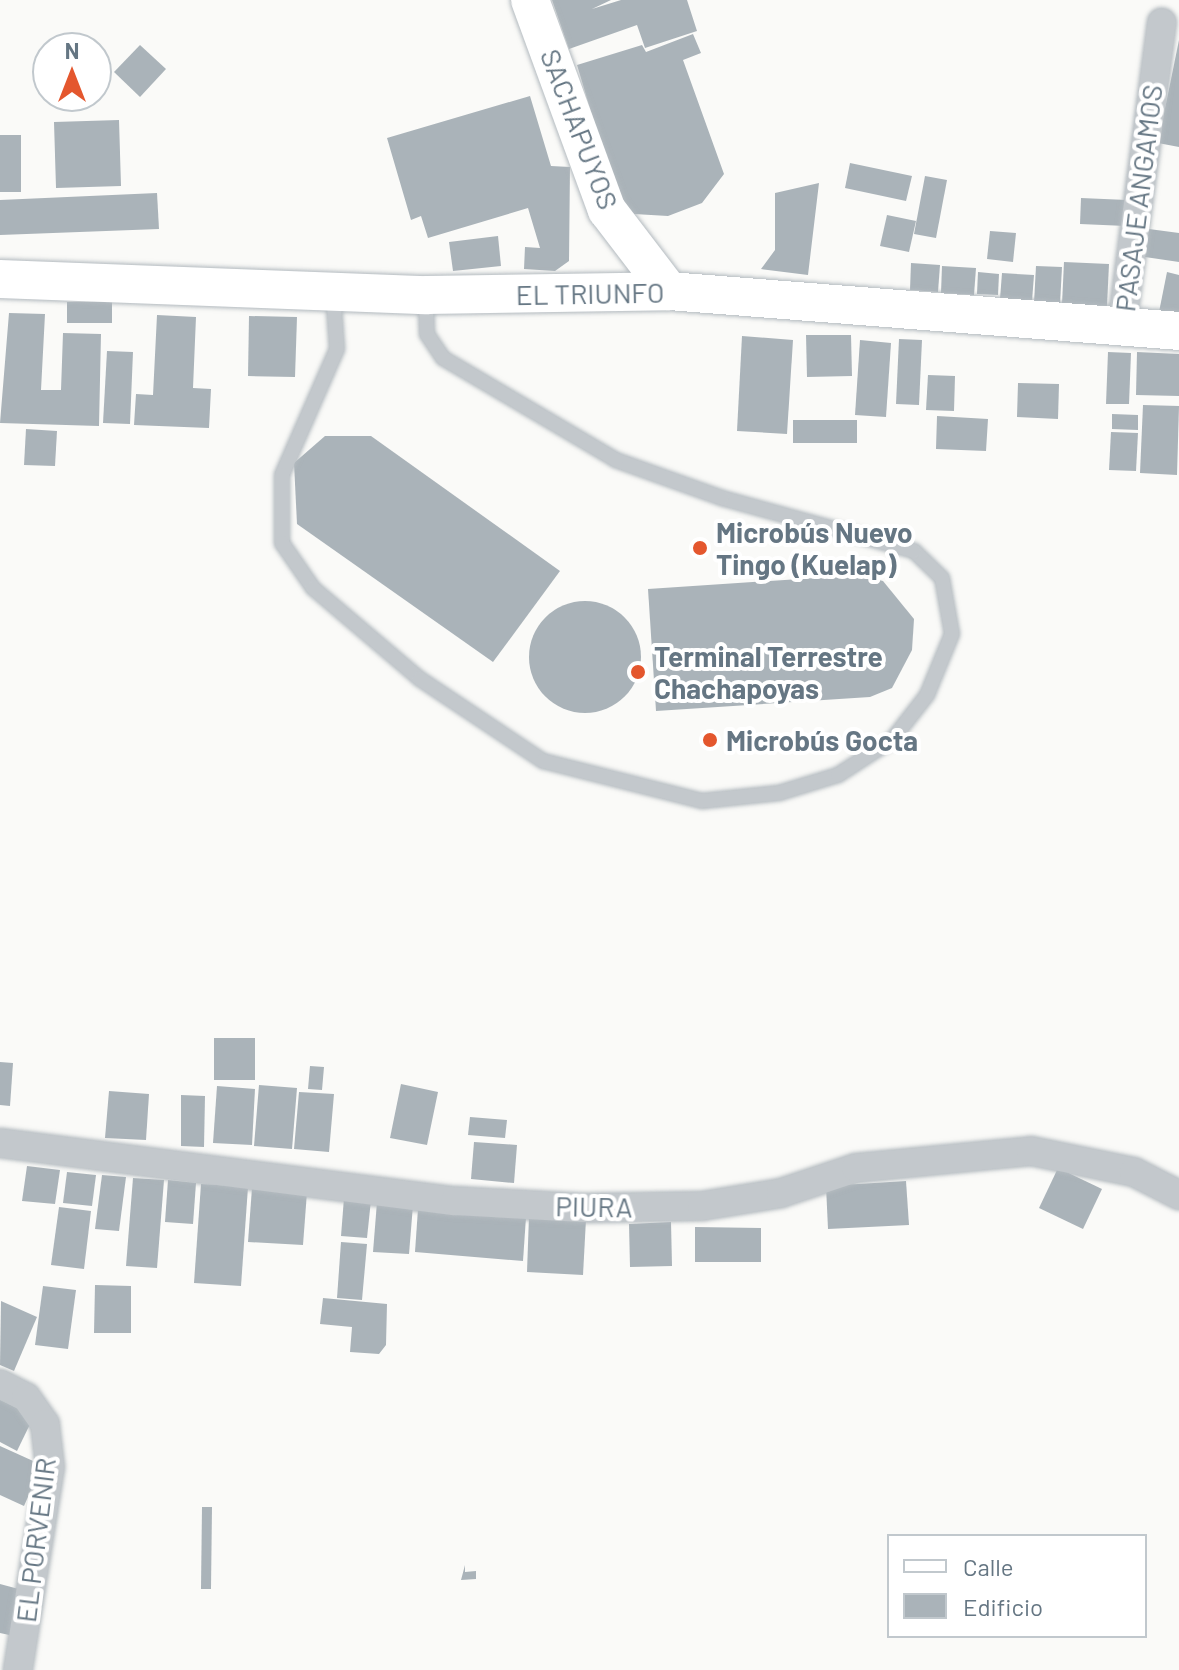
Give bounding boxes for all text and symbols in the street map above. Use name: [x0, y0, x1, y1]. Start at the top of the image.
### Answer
north arrow: [32, 32, 112, 112]
text: N: [65, 37, 79, 63]
street label: SACHAPUYOS: [534, 44, 626, 214]
street label: PASAJE ANGAMOS: [1107, 83, 1169, 313]
street label: EL TRIUNFO: [515, 275, 665, 311]
place label: Microbús Nuevo Tingo (Kuelap): [716, 515, 913, 581]
marker: Microbús Nuevo Tingo (Kuelap): [691, 539, 709, 557]
place label: Terminal Terrestre Chachapoyas: [654, 639, 883, 705]
marker: Terminal Terrestre Chachapoyas: [629, 663, 647, 681]
place label: Microbús Gocta: [726, 723, 918, 757]
marker: Microbús Gocta: [701, 731, 719, 749]
street label: PIURA: [555, 1189, 633, 1223]
street label: EL PORVENIR: [8, 1456, 62, 1624]
legend: [887, 1534, 1147, 1638]
text: Calle: [963, 1552, 1014, 1581]
text: Edificio: [963, 1592, 1043, 1621]

